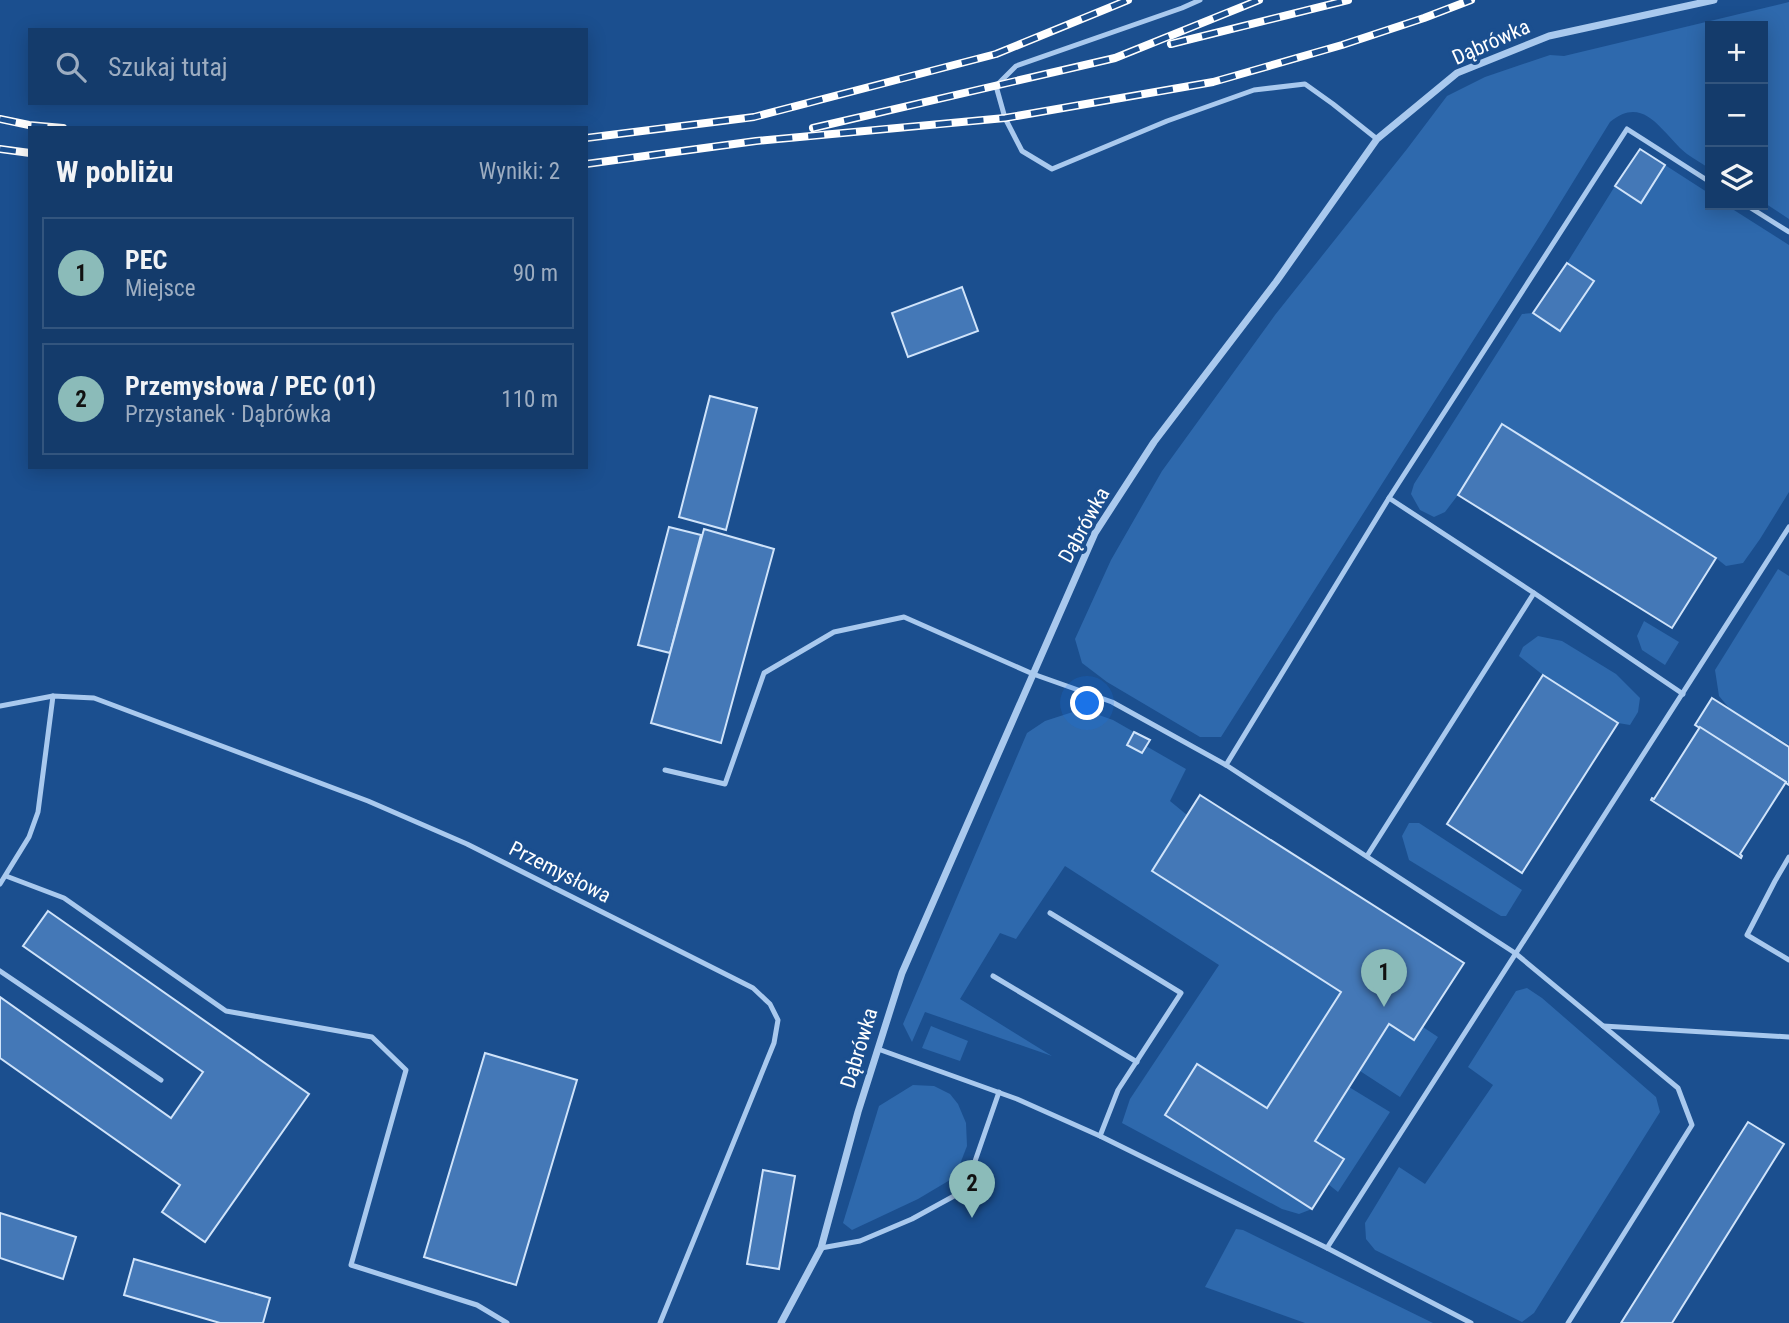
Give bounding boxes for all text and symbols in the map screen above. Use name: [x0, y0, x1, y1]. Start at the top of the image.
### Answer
street label: Dąbrówka: [1449, 14, 1533, 70]
map controls: [1705, 21, 1768, 210]
button: +: [1705, 21, 1768, 84]
search box: [28, 28, 588, 105]
icon: search: [52, 48, 90, 86]
text: Szukaj tutaj: [108, 52, 228, 82]
button: −: [1705, 84, 1768, 147]
button: layers: [1705, 147, 1768, 210]
text: W pobliżu: [56, 154, 173, 189]
text: Wyniki: 2: [479, 158, 560, 185]
text: PEC: [125, 245, 167, 275]
text: 1: [75, 260, 87, 287]
text: 90 m: [513, 260, 558, 287]
text: Miejsce: [125, 275, 195, 302]
text: Przemysłowa / PEC (01): [125, 371, 376, 401]
text: 2: [75, 386, 87, 413]
text: 110 m: [501, 386, 558, 413]
text: Przystanek · Dąbrówka: [125, 401, 331, 428]
street label: Dąbrówka: [1054, 483, 1114, 567]
your location: [1070, 686, 1104, 720]
street label: Przemysłowa: [505, 836, 615, 908]
pin: 1: [1361, 949, 1407, 1007]
street label: Dąbrówka: [835, 1005, 883, 1091]
pin: 2: [949, 1160, 995, 1218]

